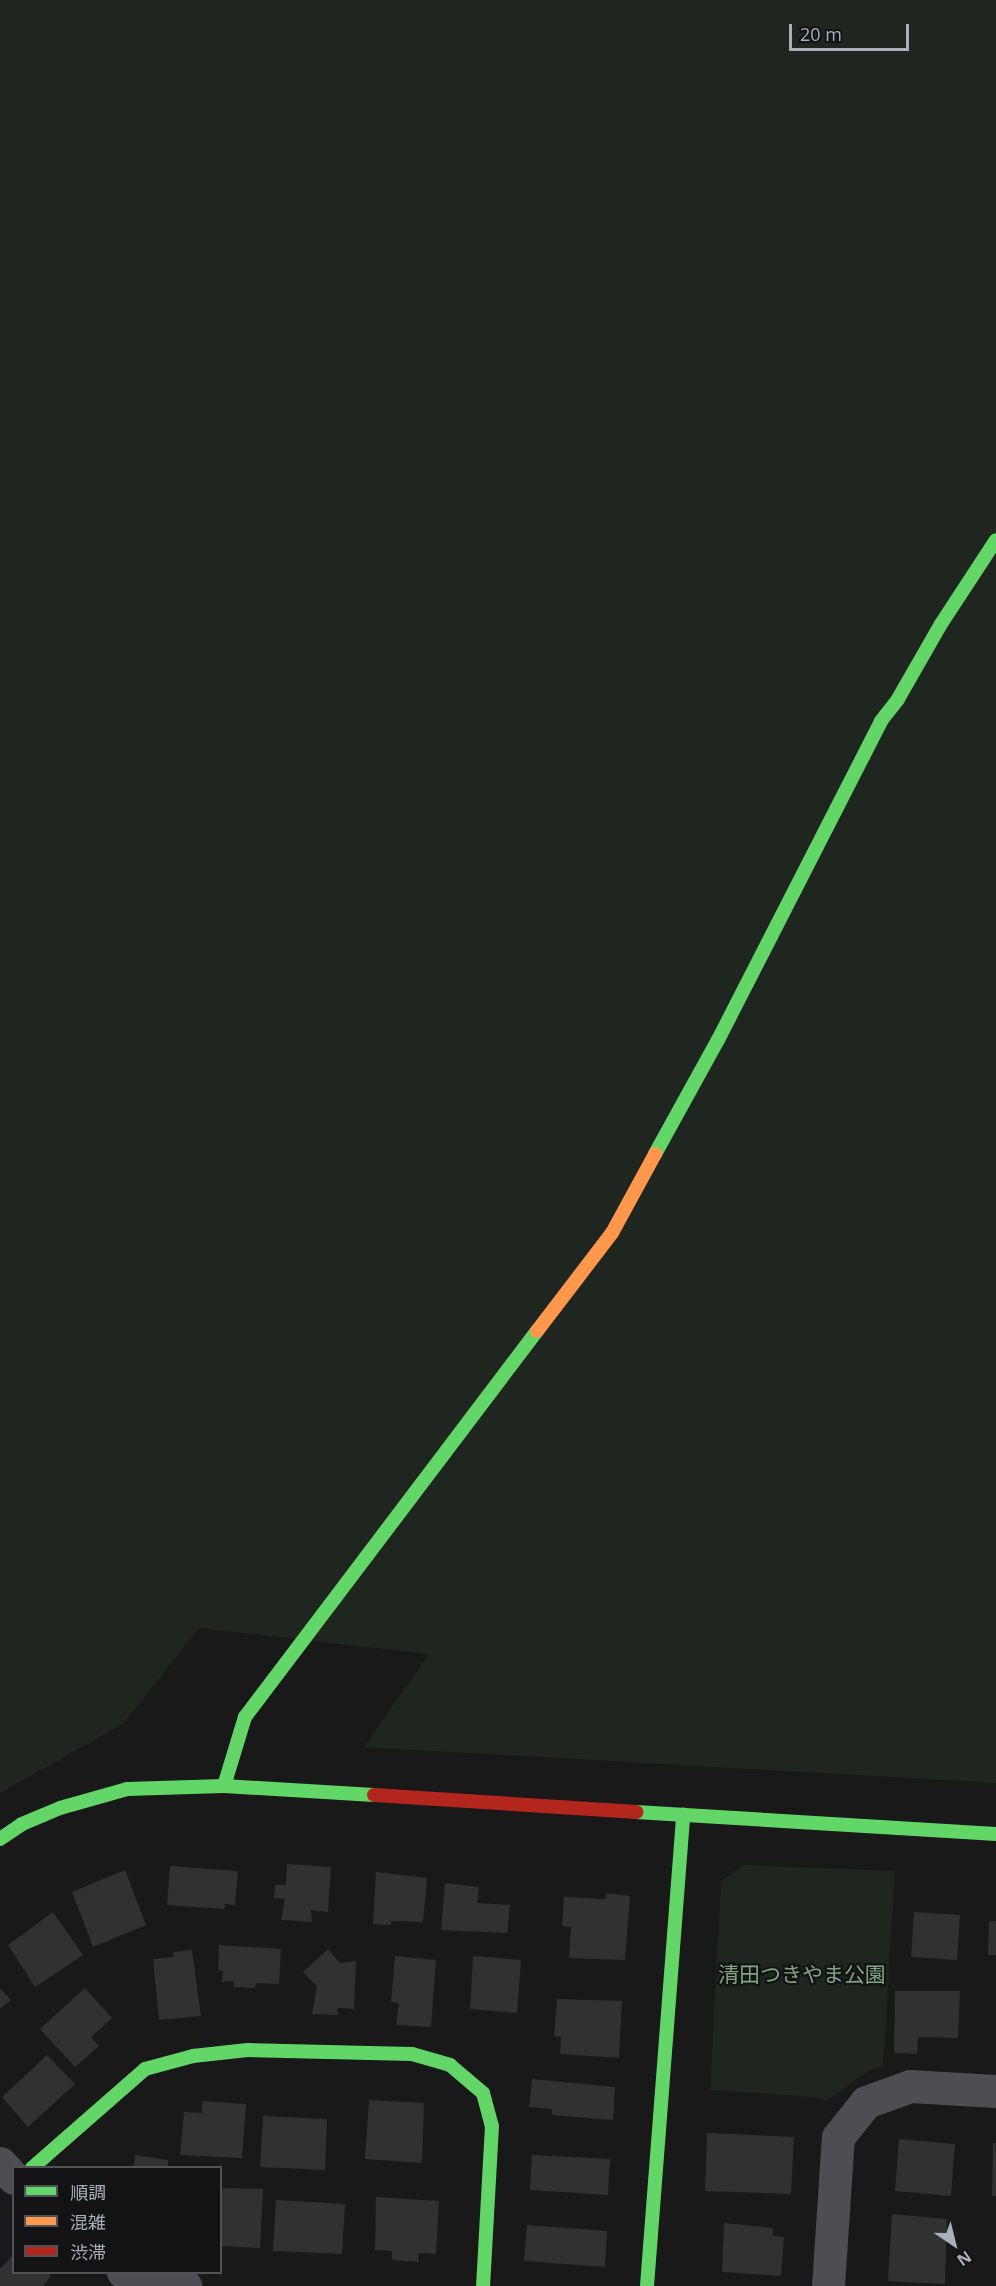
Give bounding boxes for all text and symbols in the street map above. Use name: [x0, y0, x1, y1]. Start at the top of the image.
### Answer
scale bar: [792, 12, 912, 50]
text: 20 m: [800, 22, 842, 46]
park label: 清田つきやま公園: [718, 1961, 886, 1987]
legend: [12, 2166, 222, 2274]
text: 順調: [70, 2180, 106, 2204]
text: 混雑: [70, 2210, 106, 2234]
north arrow: [924, 2214, 984, 2274]
text: 渋滞: [70, 2240, 106, 2264]
text: N: [953, 2246, 976, 2271]

